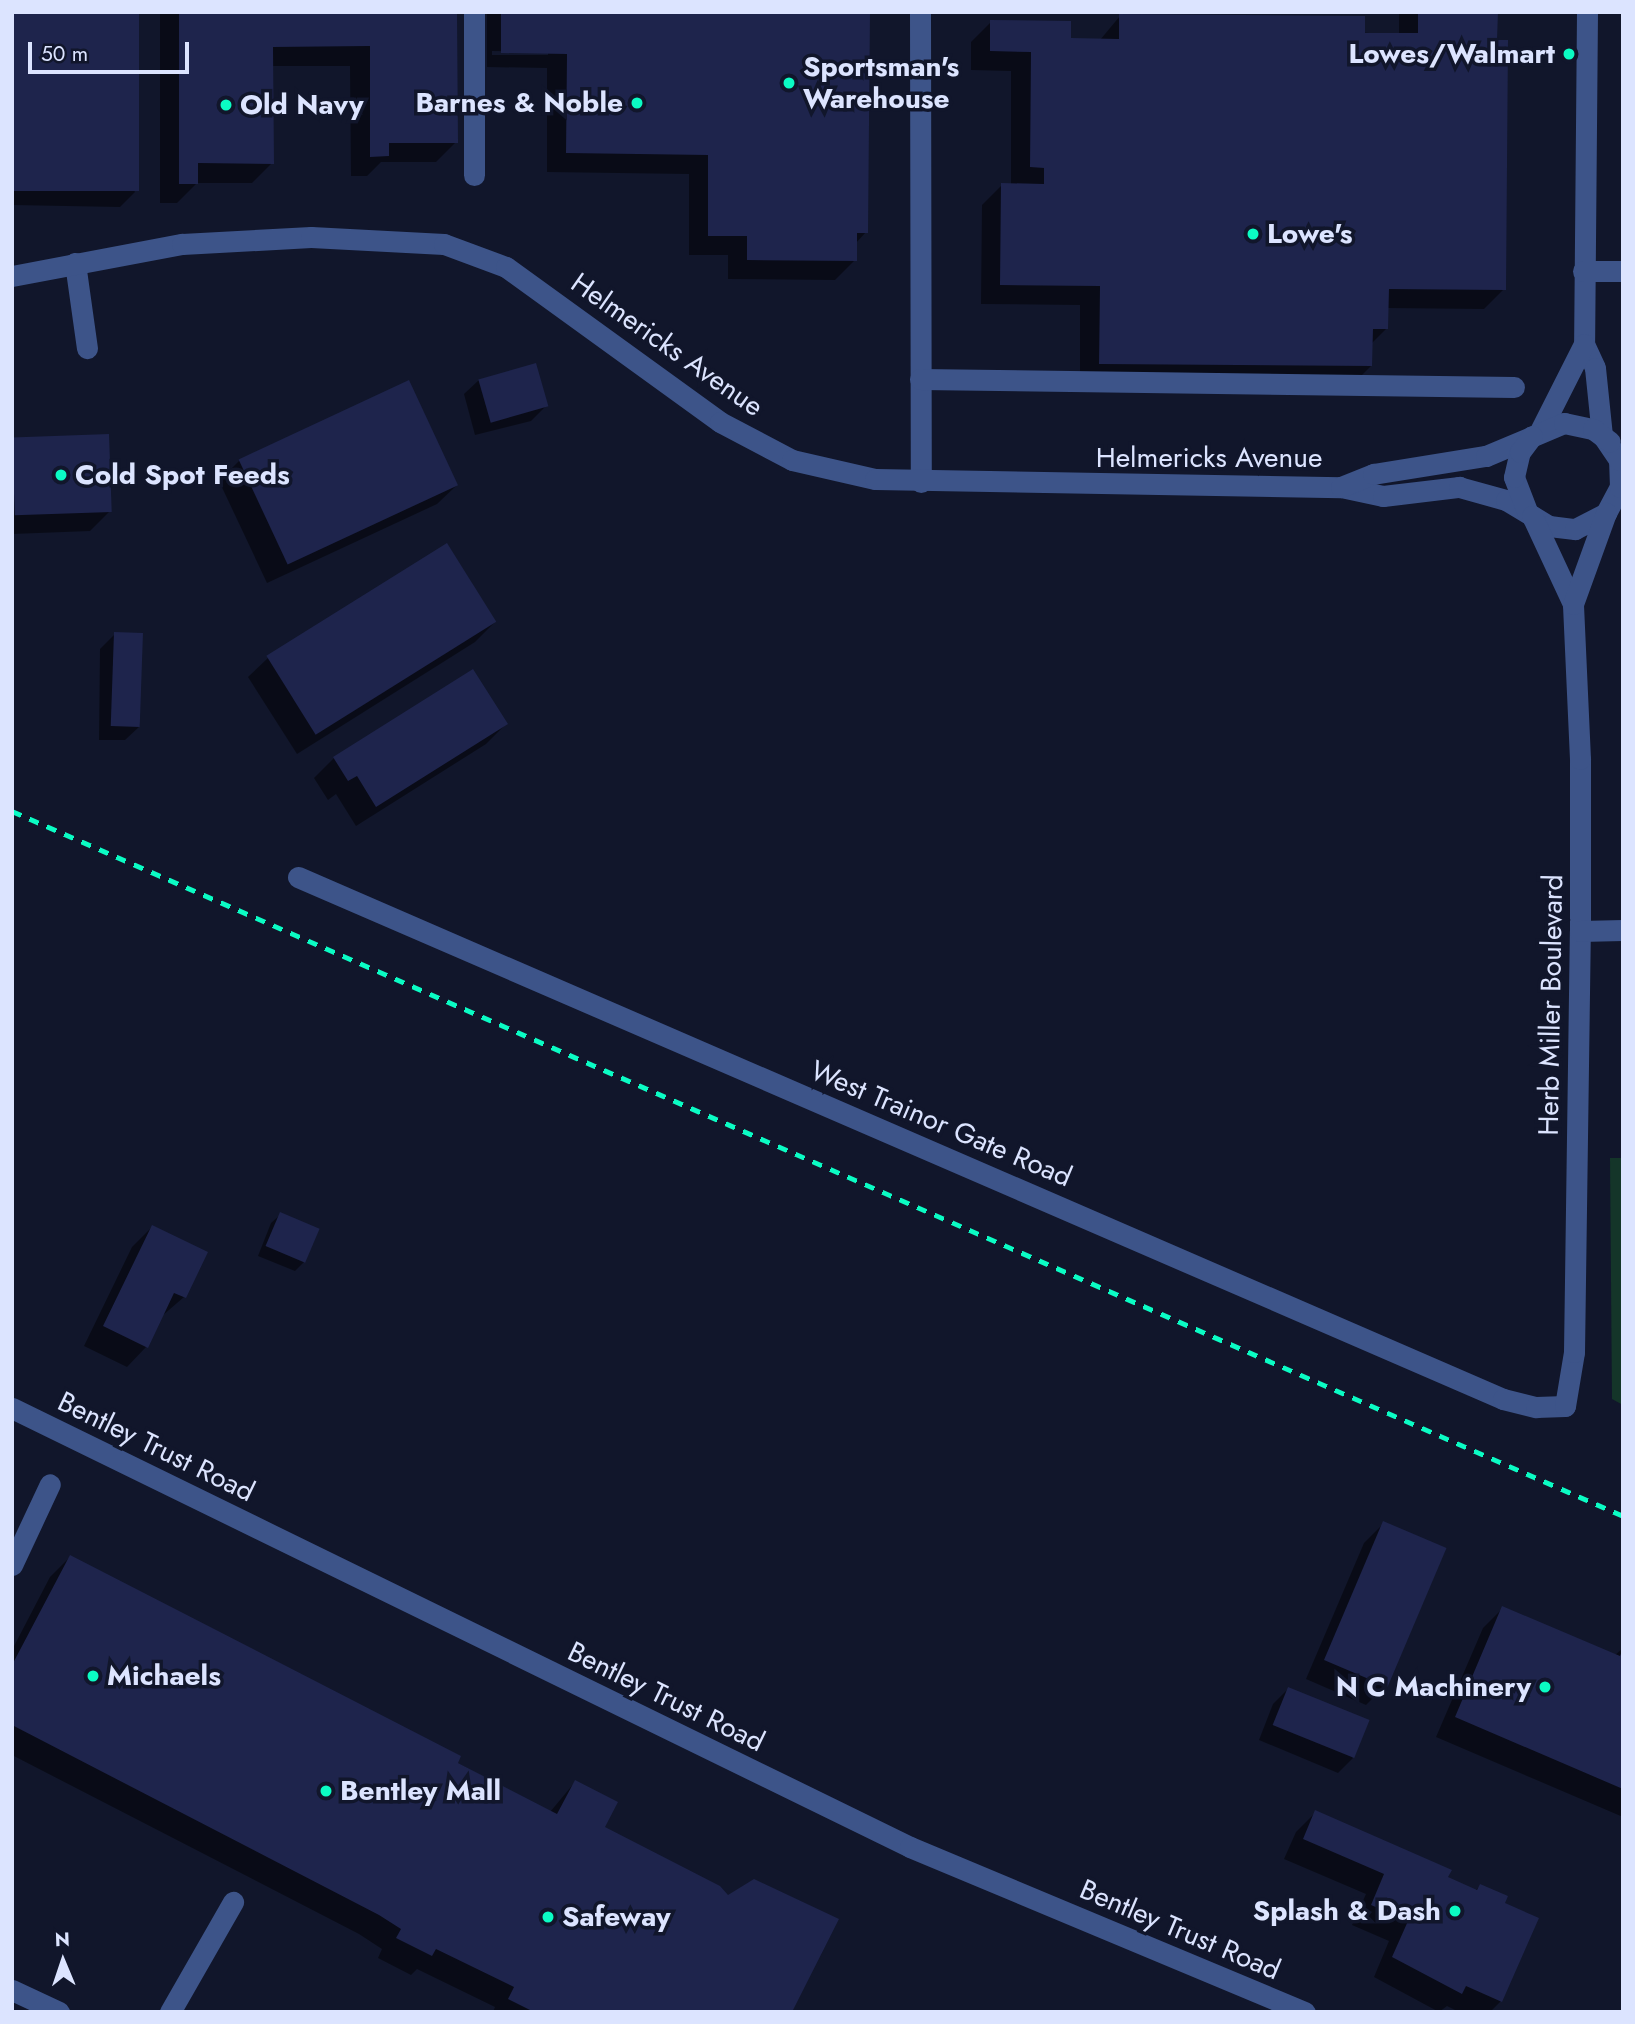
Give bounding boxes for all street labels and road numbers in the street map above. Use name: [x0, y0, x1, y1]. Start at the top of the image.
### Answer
street label: Helmericks Avenue: [565, 266, 769, 424]
street label: Helmericks Avenue: [1096, 441, 1322, 475]
street label: Herb Miller Boulevard: [1532, 874, 1570, 1136]
street label: West Trainor Gate Road: [805, 1054, 1077, 1194]
street label: Bentley Trust Road: [52, 1385, 260, 1509]
street label: Bentley Trust Road: [562, 1635, 770, 1759]
street label: Bentley Trust Road: [1075, 1873, 1285, 1987]

